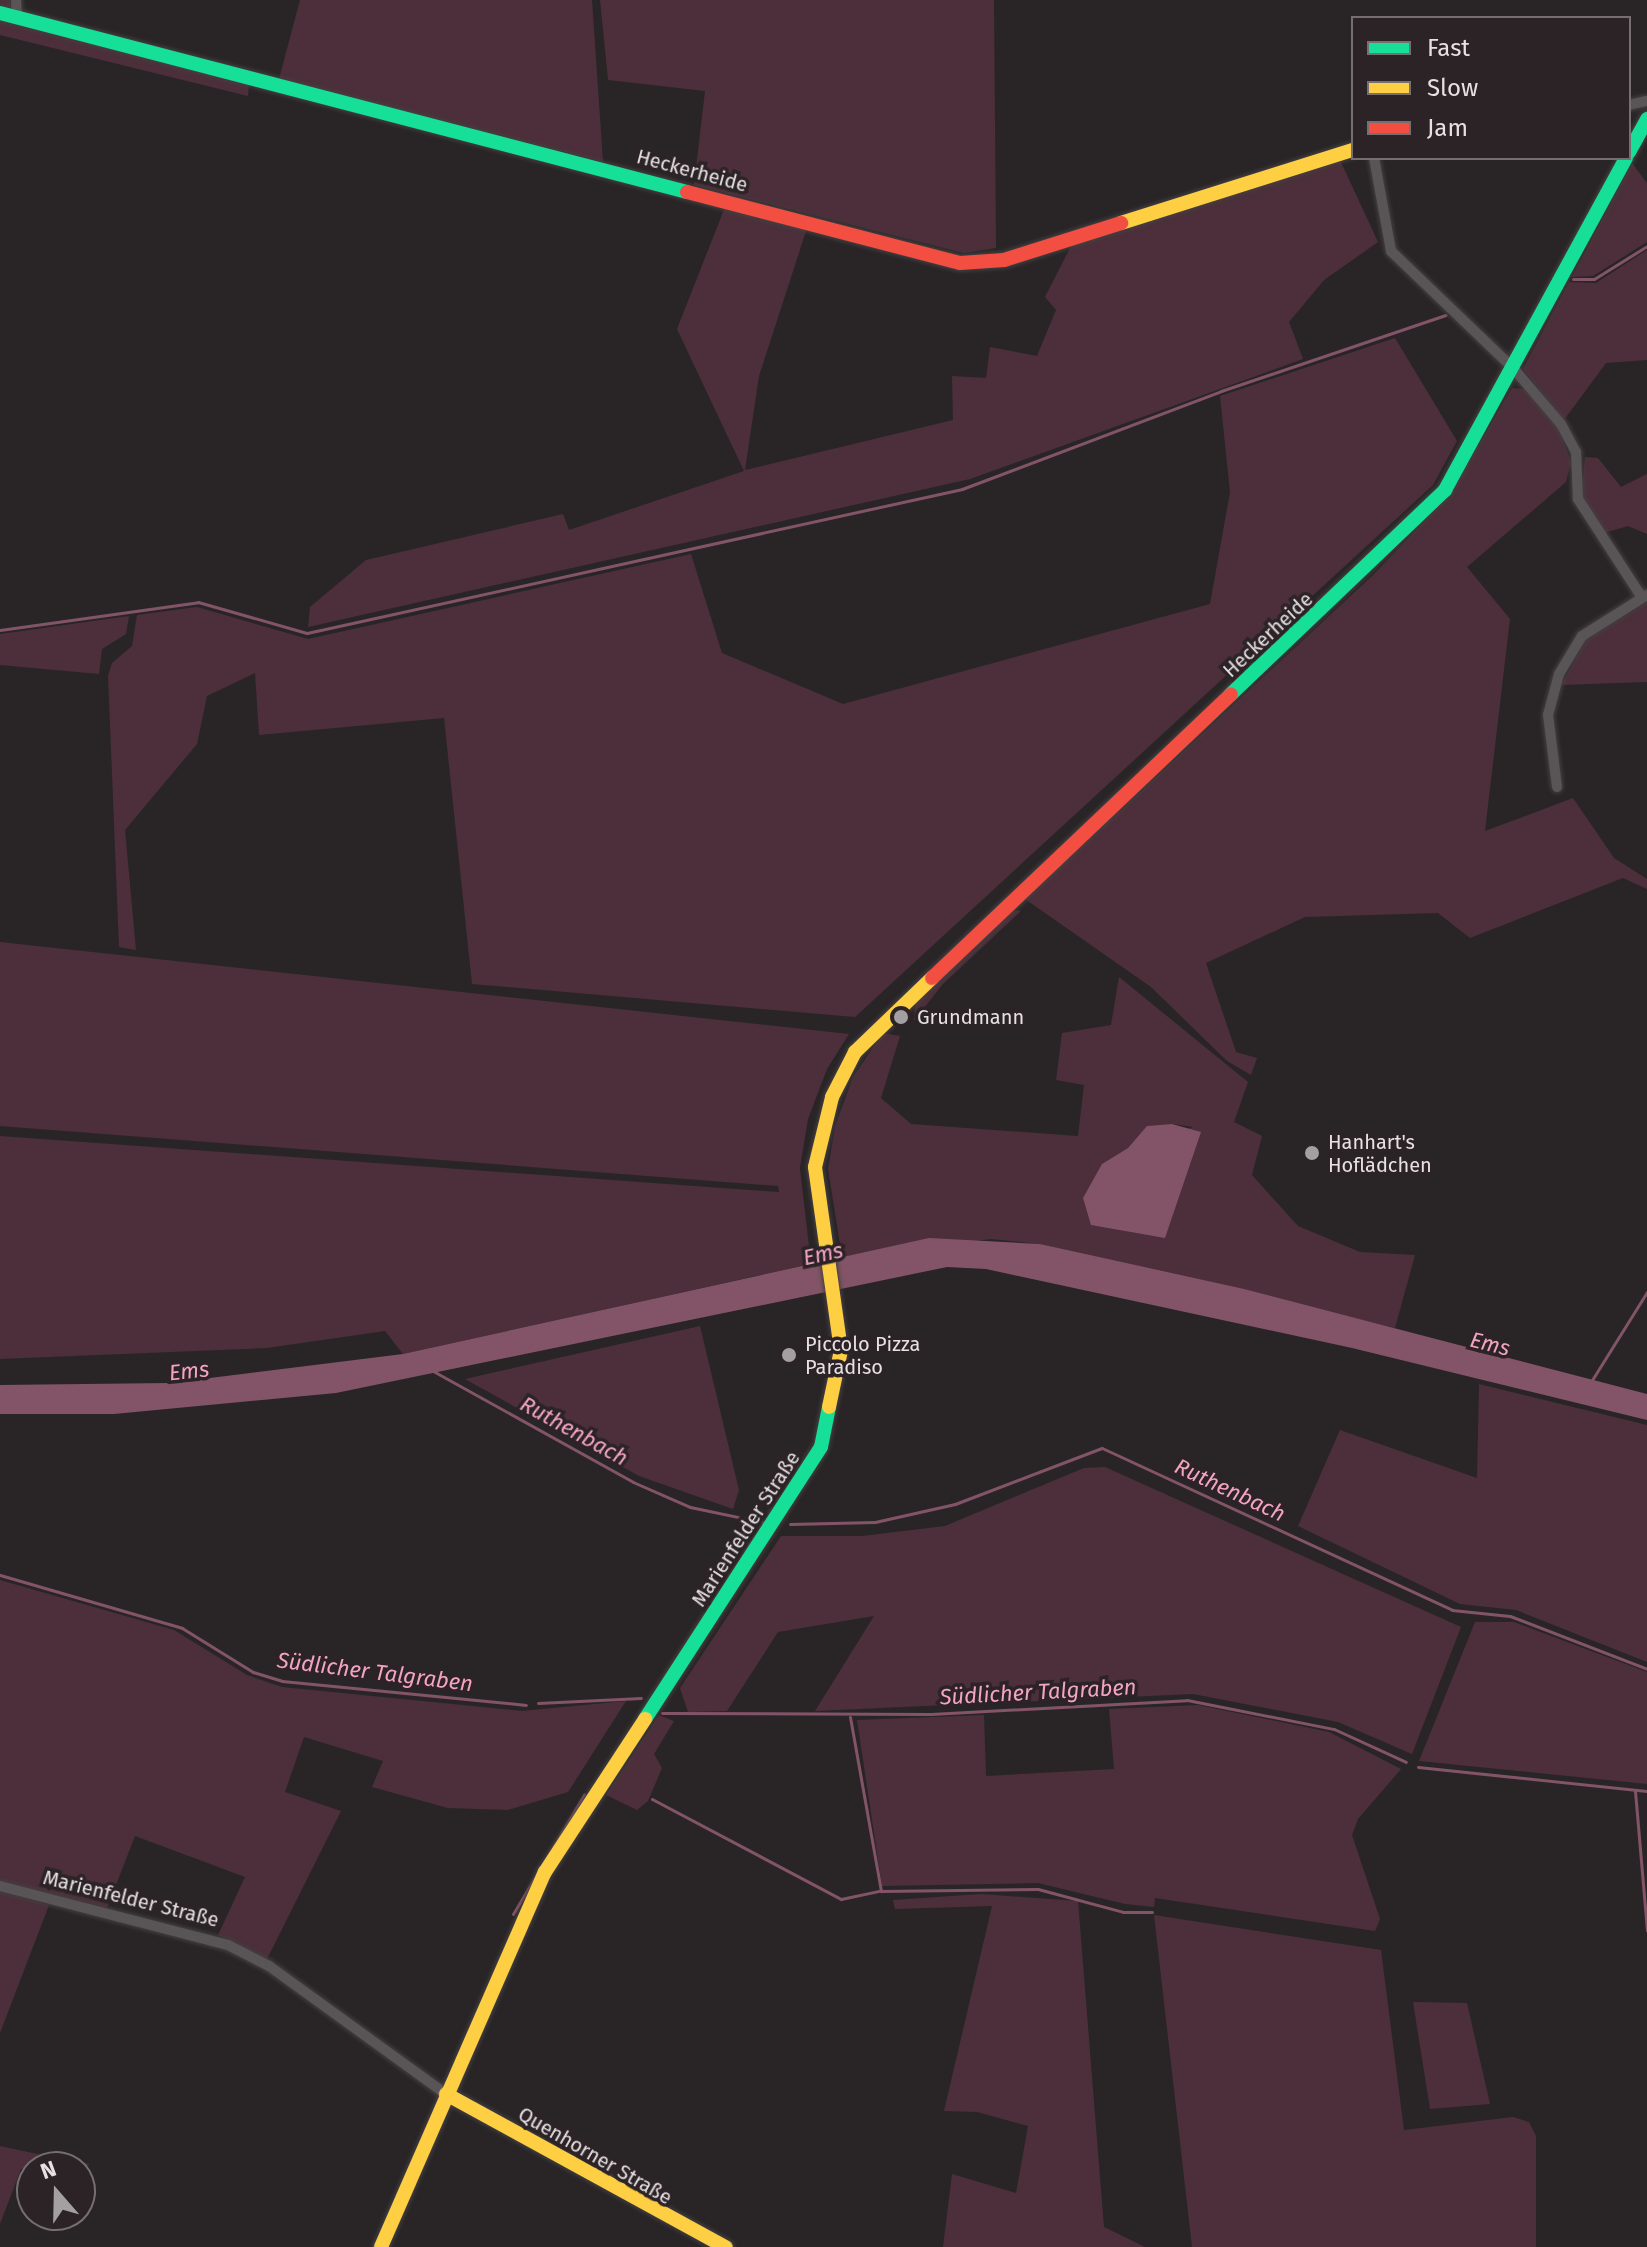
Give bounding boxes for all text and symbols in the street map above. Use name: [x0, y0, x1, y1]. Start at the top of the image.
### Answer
legend: [1351, 16, 1631, 160]
text: Fast: [1427, 34, 1470, 62]
text: Slow: [1427, 74, 1478, 102]
text: Jam: [1427, 114, 1468, 142]
street label: Heckerheide: [634, 145, 750, 197]
street label: Heckerheide: [1218, 587, 1318, 683]
place label: Grundmann: [917, 1005, 1024, 1029]
marker: Grundmann: [892, 1008, 910, 1026]
place label: Hanhart's Hoflädchen: [1328, 1130, 1432, 1177]
marker: Hanhart's Hoflädchen: [1303, 1144, 1321, 1162]
water label: Ems: [801, 1237, 845, 1271]
water label: Ems: [1467, 1326, 1513, 1362]
place label: Piccolo Pizza Paradiso: [805, 1332, 920, 1379]
marker: Piccolo Pizza Paradiso: [780, 1346, 798, 1364]
water label: Ems: [168, 1356, 210, 1386]
water label: Ruthenbach: [516, 1391, 632, 1471]
street label: Marienfelder Straße: [687, 1447, 805, 1611]
water label: Ruthenbach: [1170, 1453, 1290, 1527]
water label: Südlicher Talgraben: [276, 1647, 474, 1697]
water label: Südlicher Talgraben: [939, 1674, 1137, 1710]
street label: Marienfelder Straße: [41, 1866, 221, 1932]
street label: Quenhorner Straße: [514, 2102, 676, 2210]
north arrow: [16, 2151, 96, 2231]
text: N: [37, 2155, 60, 2185]

